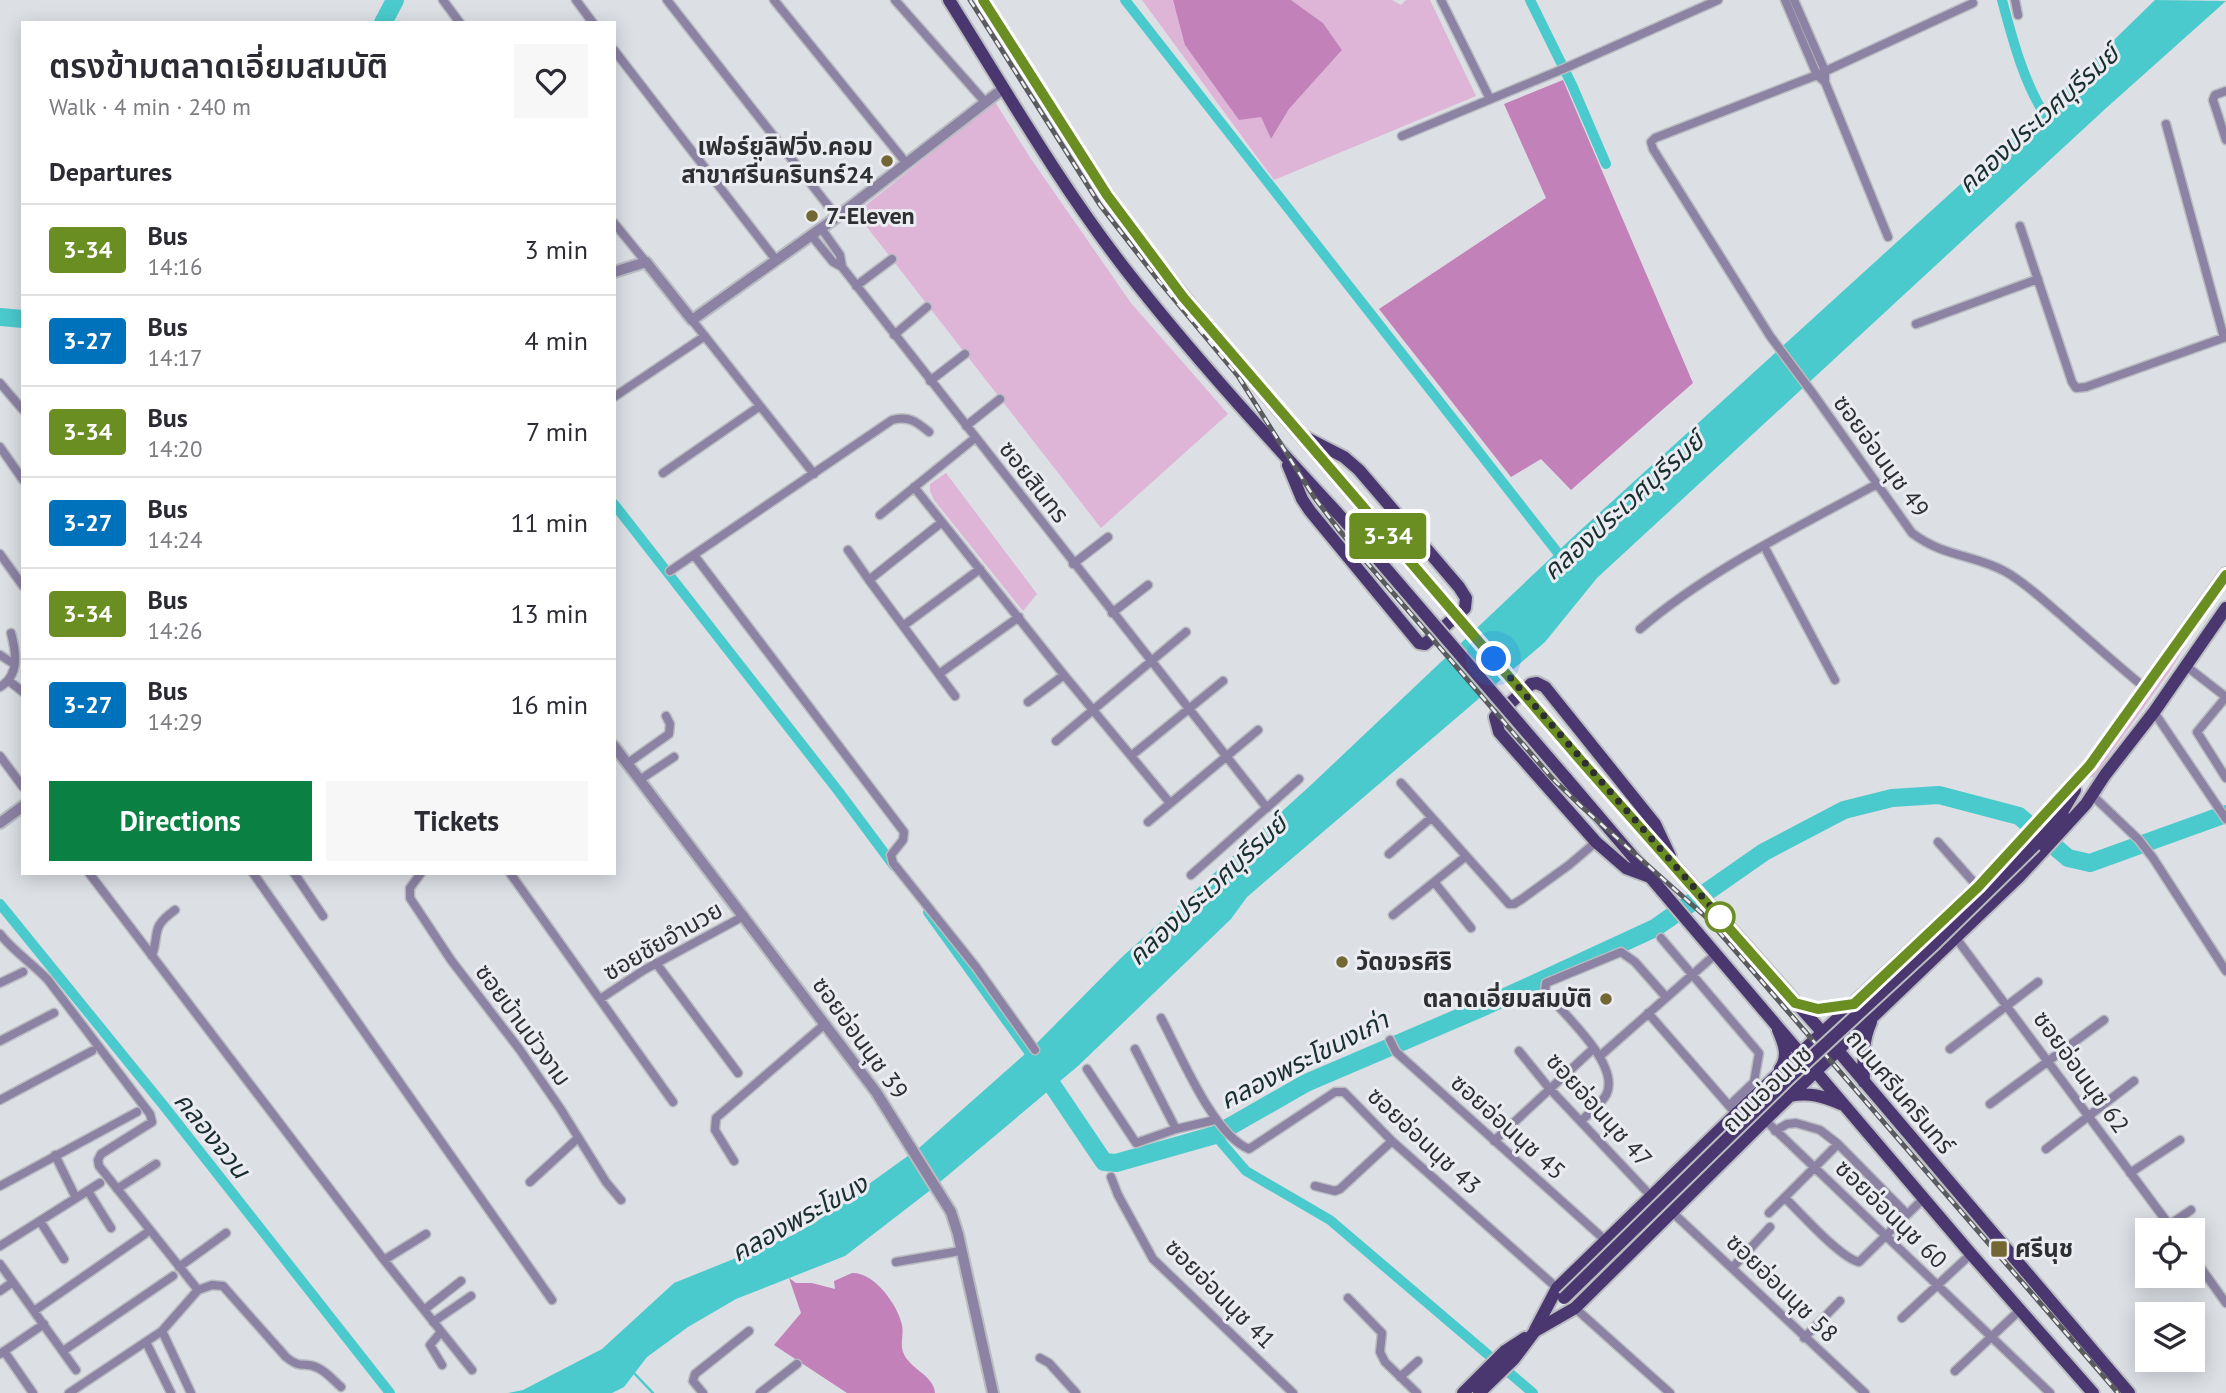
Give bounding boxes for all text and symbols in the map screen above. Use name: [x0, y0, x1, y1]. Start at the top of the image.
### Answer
water label: คลองประเวศบุรีรมย์: [1950, 34, 2129, 200]
text: ตรงข้ามตลาดเอี่ยมสมบัติ: [49, 44, 388, 87]
button: heart: [514, 44, 588, 118]
text: Walk · 4 min · 240 m: [49, 92, 251, 121]
place label: เฟอร์ยูลิฟวิ่ง.คอม สาขาศรีนครินทร์24: [681, 131, 873, 190]
marker: เฟอร์ยูลิฟวิ่ง.คอม สาขาศรีนครินทร์24: [879, 153, 895, 169]
text: Departures: [49, 155, 172, 188]
place label: 7-Eleven: [826, 200, 915, 231]
marker: 7-Eleven: [804, 208, 820, 224]
text: Bus: [147, 219, 188, 252]
text: 3 min: [525, 233, 588, 266]
text: 3-34: [63, 234, 112, 265]
text: 14:16: [147, 252, 203, 281]
text: Bus: [147, 310, 188, 343]
text: 4 min: [525, 324, 588, 357]
text: 3-27: [63, 325, 112, 356]
text: 14:17: [147, 343, 203, 372]
street label: ซอยอ่อนนุช 49: [1827, 388, 1936, 523]
text: Bus: [147, 401, 188, 434]
text: 7 min: [526, 415, 588, 448]
text: 3-34: [63, 416, 112, 447]
water label: คลองประเวศบุรีรมย์: [1535, 421, 1714, 587]
text: 14:20: [147, 434, 203, 463]
street label: ซอยสินทร: [993, 434, 1076, 529]
text: Bus: [147, 492, 188, 525]
text: 11 min: [510, 506, 588, 539]
text: 3-27: [63, 507, 112, 538]
line badge: 3-34: [1339, 513, 1437, 559]
text: 3-34: [1363, 520, 1413, 551]
text: 14:24: [147, 525, 203, 554]
text: Bus: [147, 583, 188, 616]
text: 13 min: [510, 597, 588, 630]
text: 3-34: [63, 598, 112, 629]
text: 14:26: [147, 616, 203, 645]
your location: [1476, 641, 1511, 676]
text: Bus: [147, 674, 188, 707]
text: 16 min: [510, 688, 588, 721]
text: 3-27: [63, 689, 112, 720]
text: 14:29: [147, 707, 203, 736]
button: Directions: [49, 781, 312, 861]
button: Tickets: [326, 781, 588, 861]
water label: คลองประเวศบุรีรมย์: [1120, 804, 1297, 972]
street label: ซอยชัยอำนวย: [597, 894, 728, 987]
unlabelled marker: [1705, 902, 1735, 932]
place label: วัดขจรศิริ: [1356, 946, 1452, 977]
marker: วัดขจรศิริ: [1334, 954, 1350, 970]
street label: ซอยบ้านบัวงาม: [469, 957, 578, 1092]
street label: ซอยอ่อนนุช 39: [806, 970, 915, 1105]
place label: ตลาดเอี่ยมสมบัติ: [1423, 982, 1592, 1014]
marker: ตลาดเอี่ยมสมบัติ: [1598, 991, 1614, 1007]
water label: คลองพระโขนงเก่า: [1214, 1002, 1395, 1116]
street label: ซอยอ่อนนุช 62: [2027, 1004, 2136, 1139]
street label: ถนนศรีนครินทร์: [1839, 1023, 1962, 1161]
street label: ถนนอ่อนนุช: [1715, 1038, 1818, 1139]
street label: ซอยอ่อนนุช 47: [1540, 1046, 1659, 1174]
street label: ซอยอ่อนนุช 45: [1444, 1067, 1572, 1186]
street label: ซอยอ่อนนุช 43: [1361, 1080, 1488, 1201]
water label: คลองจวน: [167, 1085, 259, 1186]
street label: ซอยอ่อนนุช 60: [1829, 1152, 1954, 1275]
water label: คลองพระโขนง: [725, 1166, 874, 1269]
map controls: [2135, 1218, 2205, 1372]
button: locate: [2135, 1218, 2205, 1288]
street label: ซอยอ่อนนุช 58: [1720, 1226, 1845, 1349]
street label: ซอยอ่อนนุช 41: [1158, 1232, 1282, 1356]
place label: ศรีนุช: [2015, 1233, 2073, 1264]
marker: ศรีนุช: [1989, 1239, 2009, 1259]
button: layers: [2135, 1302, 2205, 1372]

